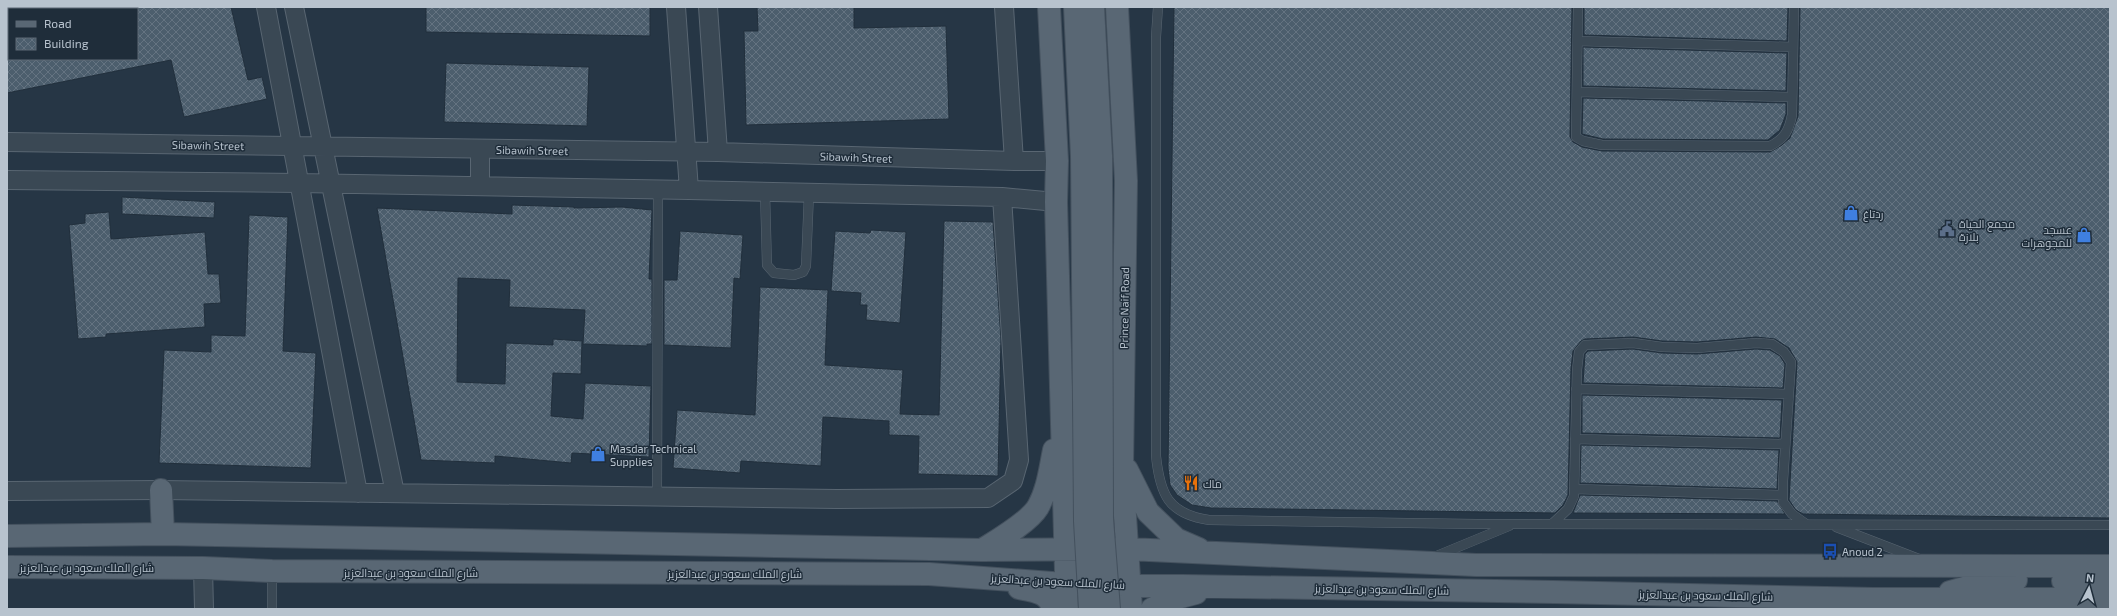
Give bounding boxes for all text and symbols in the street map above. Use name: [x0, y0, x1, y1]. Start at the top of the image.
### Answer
legend: [8, 8, 138, 60]
text: Road: [44, 16, 72, 30]
text: Building: [44, 36, 89, 50]
street label: Sibawih Street: [172, 138, 244, 152]
street label: Sibawih Street: [496, 143, 568, 157]
street label: Sibawih Street: [820, 149, 892, 165]
shop icon: ردتاغ: [1842, 204, 1860, 222]
place label: ردتاغ: [1863, 207, 1884, 222]
place label: مجمع الحياة بلازة: [1959, 217, 2015, 244]
public building icon: مجمع الحياة بلازة: [1938, 220, 1956, 238]
place label: عسجد للمجوهرات: [2021, 223, 2072, 250]
shop icon: عسجد للمجوهرات: [2075, 226, 2093, 244]
street label: Prince Naif Road: [1117, 267, 1131, 349]
place label: Masdar Technical Supplies: [610, 442, 697, 468]
shop icon: Masdar Technical Supplies: [589, 445, 607, 463]
restaurant icon: ماك: [1182, 474, 1200, 492]
place label: ماك: [1203, 477, 1222, 490]
bus stop icon: Anoud 2: [1821, 542, 1839, 560]
place label: Anoud 2: [1842, 545, 1883, 558]
street label: شارع الملك سعود بن عبدالعزيز: [19, 561, 154, 576]
street label: شارع الملك سعود بن عبدالعزيز: [343, 566, 478, 581]
street label: شارع الملك سعود بن عبدالعزيز: [667, 567, 802, 582]
north arrow: [2069, 568, 2109, 608]
street label: شارع الملك سعود بن عبدالعزيز: [989, 571, 1125, 593]
text: N: [2085, 571, 2095, 584]
street label: شارع الملك سعود بن عبدالعزيز: [1314, 581, 1449, 599]
street label: شارع الملك سعود بن عبدالعزيز: [1638, 587, 1773, 605]

